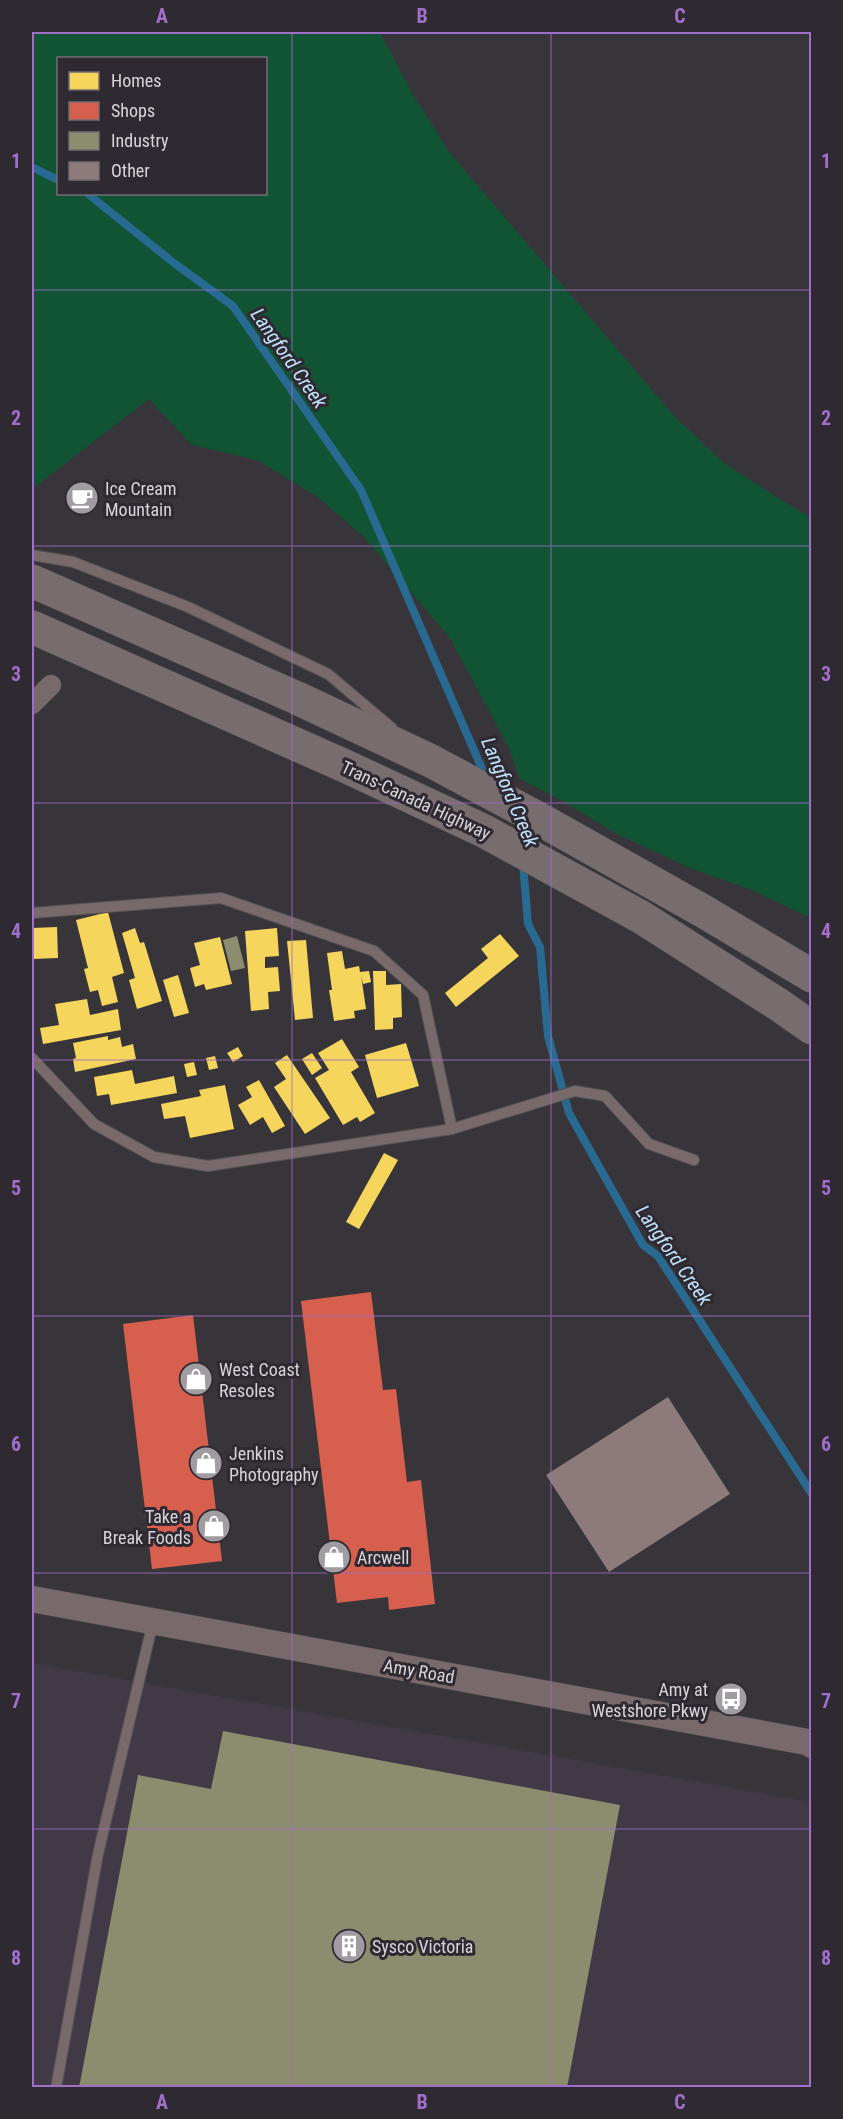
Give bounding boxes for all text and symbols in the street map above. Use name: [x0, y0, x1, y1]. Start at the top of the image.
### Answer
text: A: [156, 4, 168, 28]
text: B: [416, 4, 428, 28]
text: C: [674, 4, 686, 28]
legend: [57, 57, 267, 195]
text: Homes: [111, 70, 161, 91]
text: Shops: [111, 100, 155, 121]
text: Industry: [111, 130, 169, 151]
text: 1: [11, 149, 21, 173]
text: 1: [821, 149, 831, 173]
text: Other: [111, 160, 150, 181]
water label: Langford Creek: [246, 303, 333, 414]
text: 2: [11, 406, 21, 430]
text: 2: [821, 406, 831, 430]
place label: Ice Cream Mountain: [105, 478, 177, 520]
cafe icon: Ice Cream Mountain: [64, 480, 100, 516]
text: 3: [11, 662, 21, 686]
text: 3: [821, 662, 831, 686]
water label: Langford Creek: [476, 733, 544, 852]
street label: Trans-Canada Highway: [338, 756, 494, 844]
text: 4: [11, 919, 21, 943]
text: 4: [821, 919, 831, 943]
text: 5: [11, 1176, 21, 1200]
text: 5: [821, 1176, 831, 1200]
water label: Langford Creek: [631, 1200, 718, 1311]
place label: West Coast Resoles: [219, 1359, 300, 1401]
shop icon: West Coast Resoles: [178, 1361, 214, 1397]
text: 6: [11, 1432, 21, 1456]
text: 6: [821, 1432, 831, 1456]
place label: Jenkins Photography: [229, 1443, 319, 1485]
shop icon: Jenkins Photography: [188, 1445, 224, 1481]
place label: Take a Break Foods: [103, 1506, 191, 1548]
shop icon: Take a Break Foods: [196, 1508, 232, 1544]
shop icon: Arcwell: [316, 1539, 352, 1575]
place label: Arcwell: [357, 1547, 409, 1568]
street label: Amy Road: [382, 1654, 456, 1688]
place label: Amy at Westshore Pkwy: [591, 1679, 708, 1721]
bus stop icon: Amy at Westshore Pkwy: [713, 1681, 749, 1717]
text: 7: [11, 1689, 21, 1713]
text: 7: [821, 1689, 831, 1713]
building icon: Sysco Victoria: [331, 1928, 367, 1964]
place label: Sysco Victoria: [372, 1936, 473, 1957]
text: 8: [11, 1946, 21, 1970]
text: 8: [821, 1946, 831, 1970]
text: A: [156, 2090, 168, 2114]
text: B: [416, 2090, 428, 2114]
text: C: [674, 2090, 686, 2114]

